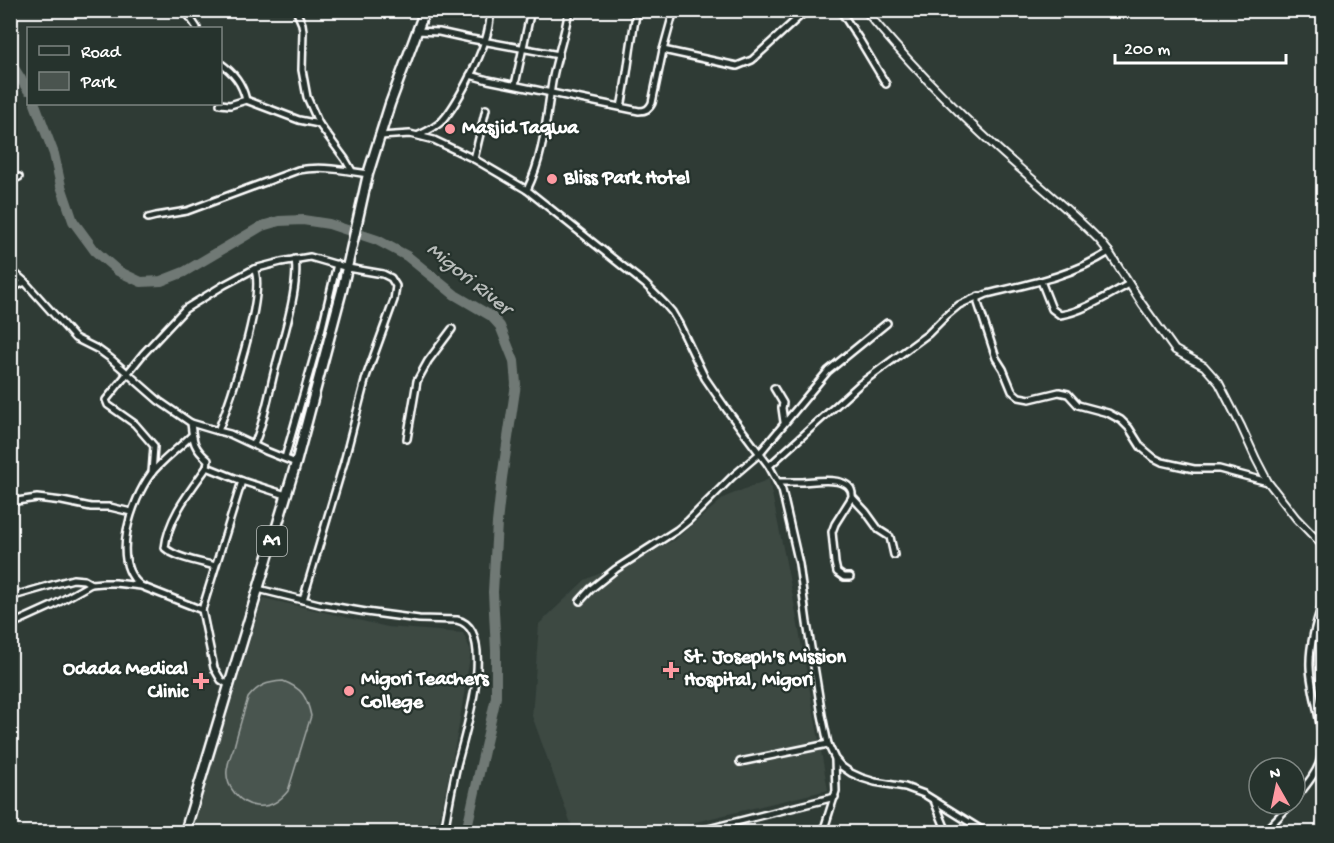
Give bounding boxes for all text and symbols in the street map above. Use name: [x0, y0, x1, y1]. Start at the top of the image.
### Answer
legend: [27, 27, 222, 105]
scale bar: [1115, 27, 1286, 65]
text: 200 m: [1124, 40, 1171, 61]
text: Road: [81, 43, 122, 64]
text: Park: [80, 73, 117, 94]
place label: Masjid Taqwa: [462, 118, 579, 141]
marker: Masjid Taqwa: [443, 122, 457, 136]
place label: Bliss Park Hotel: [563, 168, 691, 191]
marker: Bliss Park Hotel: [545, 172, 559, 186]
water label: Migori River: [420, 238, 519, 325]
road number: A1: [257, 526, 287, 556]
place label: St. Joseph's Mission Hospital, Migori: [684, 647, 847, 693]
place label: Odada Medical Clinic: [63, 659, 189, 705]
marker: St. Joseph's Mission Hospital, Migori: [662, 661, 680, 679]
place label: Migori Teachers College: [360, 669, 490, 715]
marker: Odada Medical Clinic: [192, 672, 210, 690]
marker: Migori Teachers College: [342, 684, 356, 698]
north arrow: [1247, 756, 1307, 816]
text: N: [1269, 764, 1282, 785]

